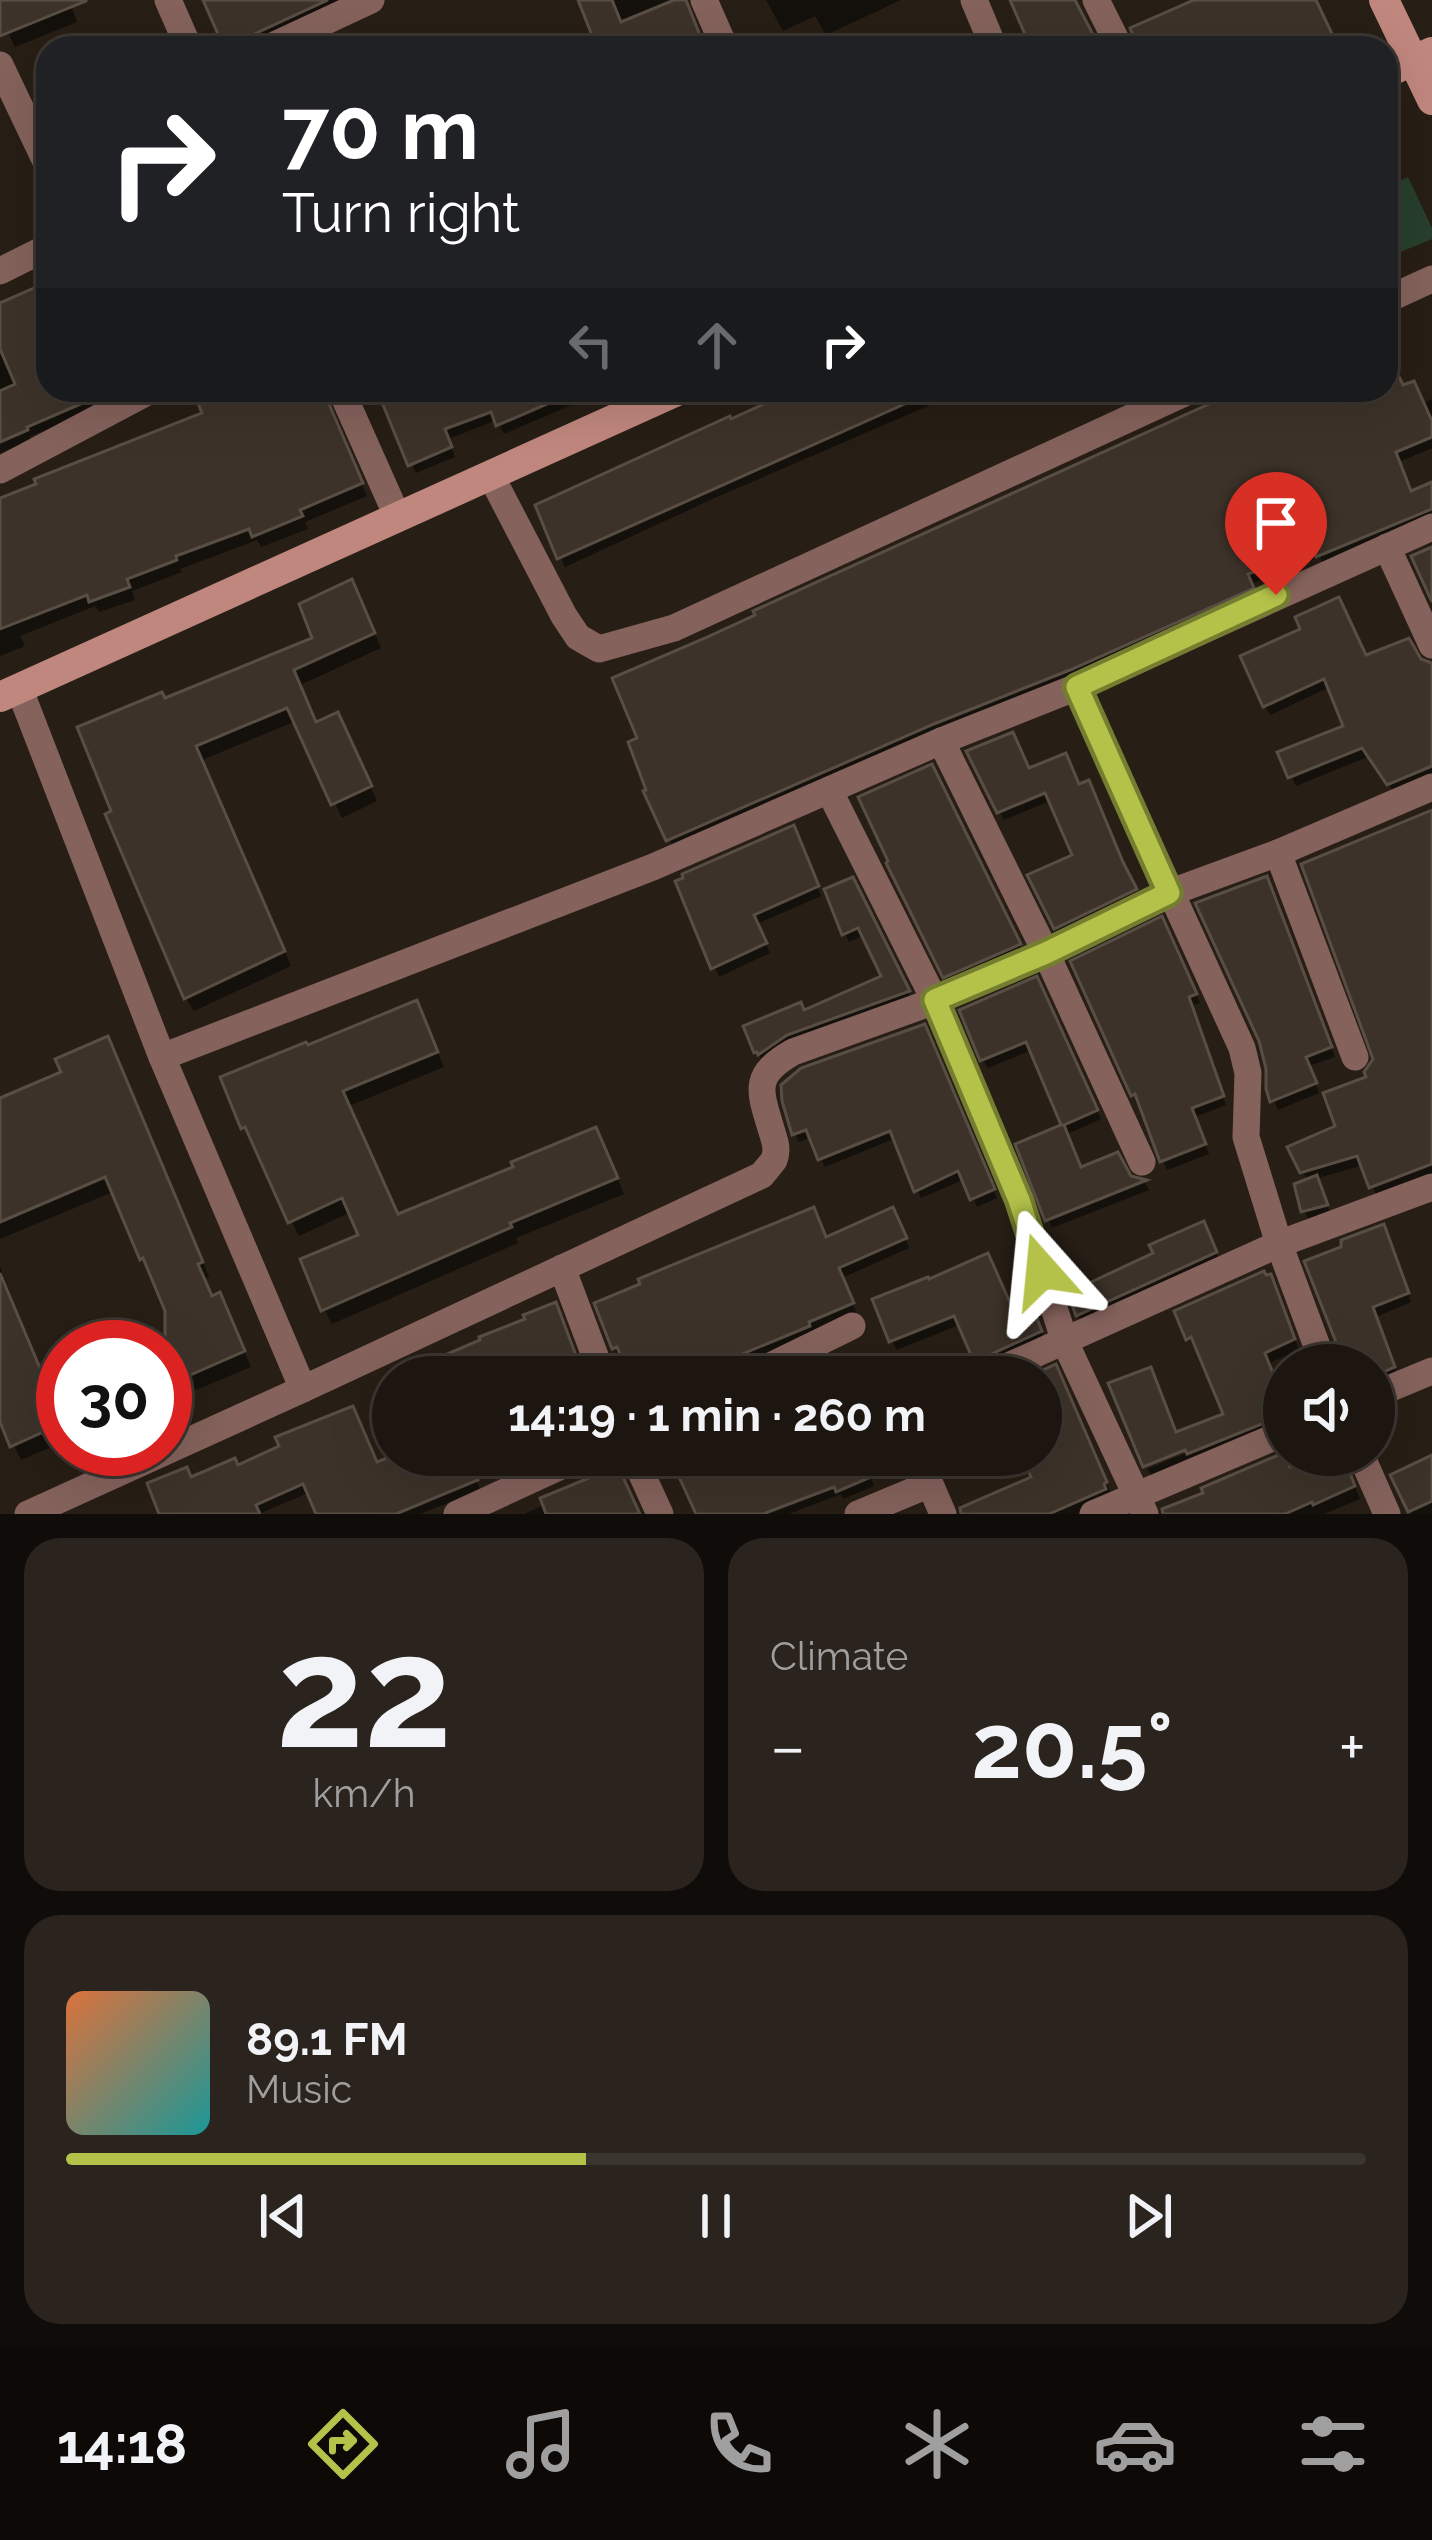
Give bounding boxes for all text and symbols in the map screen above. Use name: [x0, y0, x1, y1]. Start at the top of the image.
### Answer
text: 70 m: [282, 80, 479, 179]
icon: right: [84, 84, 240, 240]
text: Turn right: [282, 181, 520, 245]
icon: left: [558, 312, 624, 378]
icon: ahead: [684, 312, 750, 378]
icon: right: [810, 312, 876, 378]
pin: [1225, 472, 1327, 595]
icon: arrive: [1243, 490, 1309, 556]
position arrow: [979, 1208, 1105, 1334]
speed limit sign: 30: [36, 1320, 192, 1476]
map controls: [1263, 1344, 1395, 1476]
button: sound: [1263, 1344, 1395, 1476]
text: 14:19 · 1 min · 260 m: [508, 1389, 926, 1442]
text: 22: [276, 1600, 452, 1784]
text: Climate: [770, 1633, 908, 1679]
text: 20.5°: [971, 1693, 1173, 1799]
text: −: [770, 1708, 806, 1785]
text: +: [1339, 1708, 1366, 1785]
text: km/h: [313, 1770, 415, 1816]
text: 89.1 FM: [246, 2013, 408, 2066]
text: Music: [246, 2066, 352, 2112]
icon: previous: [250, 2183, 316, 2249]
icon: pause: [683, 2183, 749, 2249]
icon: next: [1116, 2183, 1182, 2249]
icon: directions: [301, 2402, 385, 2486]
icon: music: [499, 2402, 583, 2486]
icon: phone: [697, 2402, 781, 2486]
icon: climate: [895, 2402, 979, 2486]
icon: car: [1093, 2402, 1177, 2486]
icon: filters: [1291, 2402, 1375, 2486]
text: 14:18: [57, 2412, 187, 2476]

